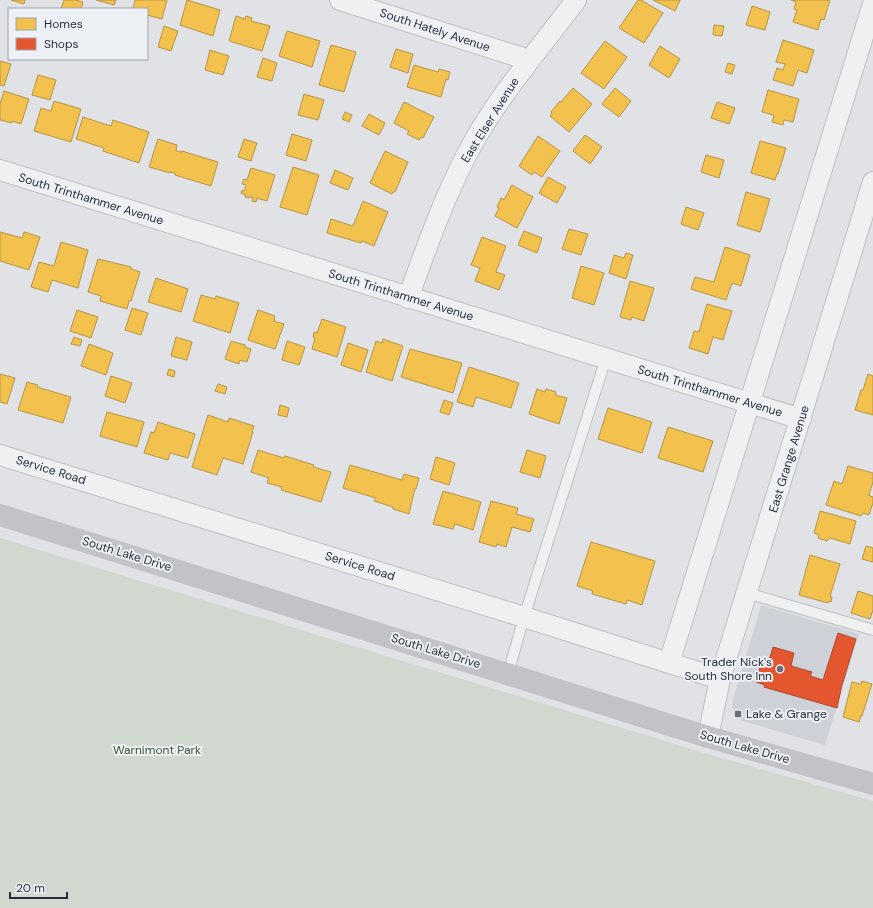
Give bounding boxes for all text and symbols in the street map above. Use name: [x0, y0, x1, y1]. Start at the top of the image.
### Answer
street label: South Hately Avenue: [378, 5, 492, 55]
legend: [8, 8, 148, 60]
text: Homes: [44, 16, 83, 32]
text: Shops: [44, 36, 79, 52]
street label: East Elser Avenue: [457, 74, 523, 166]
street label: South Trinthammer Avenue: [17, 169, 166, 229]
street label: South Trinthammer Avenue: [327, 265, 476, 325]
street label: South Trinthammer Avenue: [636, 361, 785, 421]
street label: East Grange Avenue: [765, 403, 813, 514]
street label: Service Road: [14, 452, 88, 488]
street label: South Lake Drive: [80, 533, 174, 575]
street label: Service Road: [323, 548, 397, 584]
street label: South Lake Drive: [389, 630, 483, 672]
place label: Trader Nick's South Shore Inn: [684, 654, 772, 684]
marker: Trader Nick's South Shore Inn: [775, 664, 785, 674]
place label: Lake & Grange: [746, 706, 827, 722]
marker: Lake & Grange: [733, 709, 743, 719]
street label: South Lake Drive: [698, 727, 792, 768]
park label: Warnimont Park: [113, 742, 201, 758]
scale bar: [10, 874, 67, 900]
text: 20 m: [16, 880, 45, 896]

